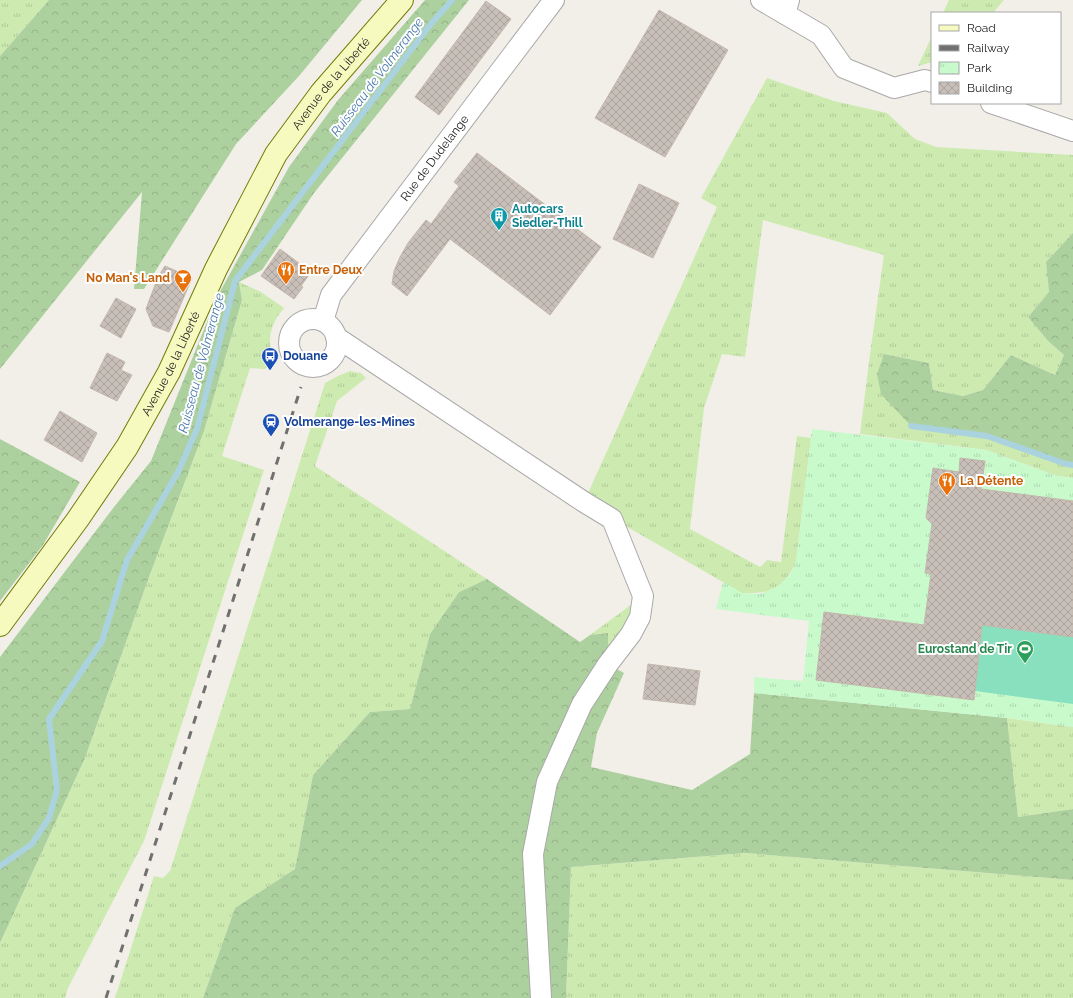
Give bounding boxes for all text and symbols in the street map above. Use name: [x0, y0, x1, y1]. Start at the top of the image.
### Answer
legend: [931, 12, 1061, 104]
water label: Ruisseau de Volmerange: [328, 15, 426, 139]
text: Road: [967, 21, 996, 35]
street label: Avenue de la Liberté: [289, 35, 373, 132]
text: Railway: [967, 41, 1010, 55]
text: Park: [967, 61, 992, 75]
text: Building: [967, 81, 1013, 95]
street label: Rue de Dudelange: [398, 112, 472, 204]
place label: Autocars Siedler-Thill: [512, 202, 583, 230]
building icon: Autocars Siedler-Thill: [489, 206, 509, 231]
restaurant icon: Entre Deux: [276, 260, 296, 285]
place label: Entre Deux: [299, 263, 363, 277]
bar icon: No Man's Land: [173, 268, 193, 293]
place label: No Man's Land: [86, 271, 170, 285]
water label: Ruisseau de Volmerange: [175, 291, 227, 435]
street label: Avenue de la Liberté: [139, 309, 203, 418]
bus stop icon: Douane: [260, 346, 280, 371]
place label: Douane: [283, 349, 328, 363]
station icon: Volmerange-les-Mines: [261, 412, 281, 437]
place label: Volmerange-les-Mines: [284, 415, 415, 429]
restaurant icon: La Détente: [937, 471, 957, 496]
place label: La Détente: [960, 474, 1023, 488]
sports icon: Eurostand de Tir: [1015, 639, 1035, 664]
place label: Eurostand de Tir: [918, 642, 1012, 656]

